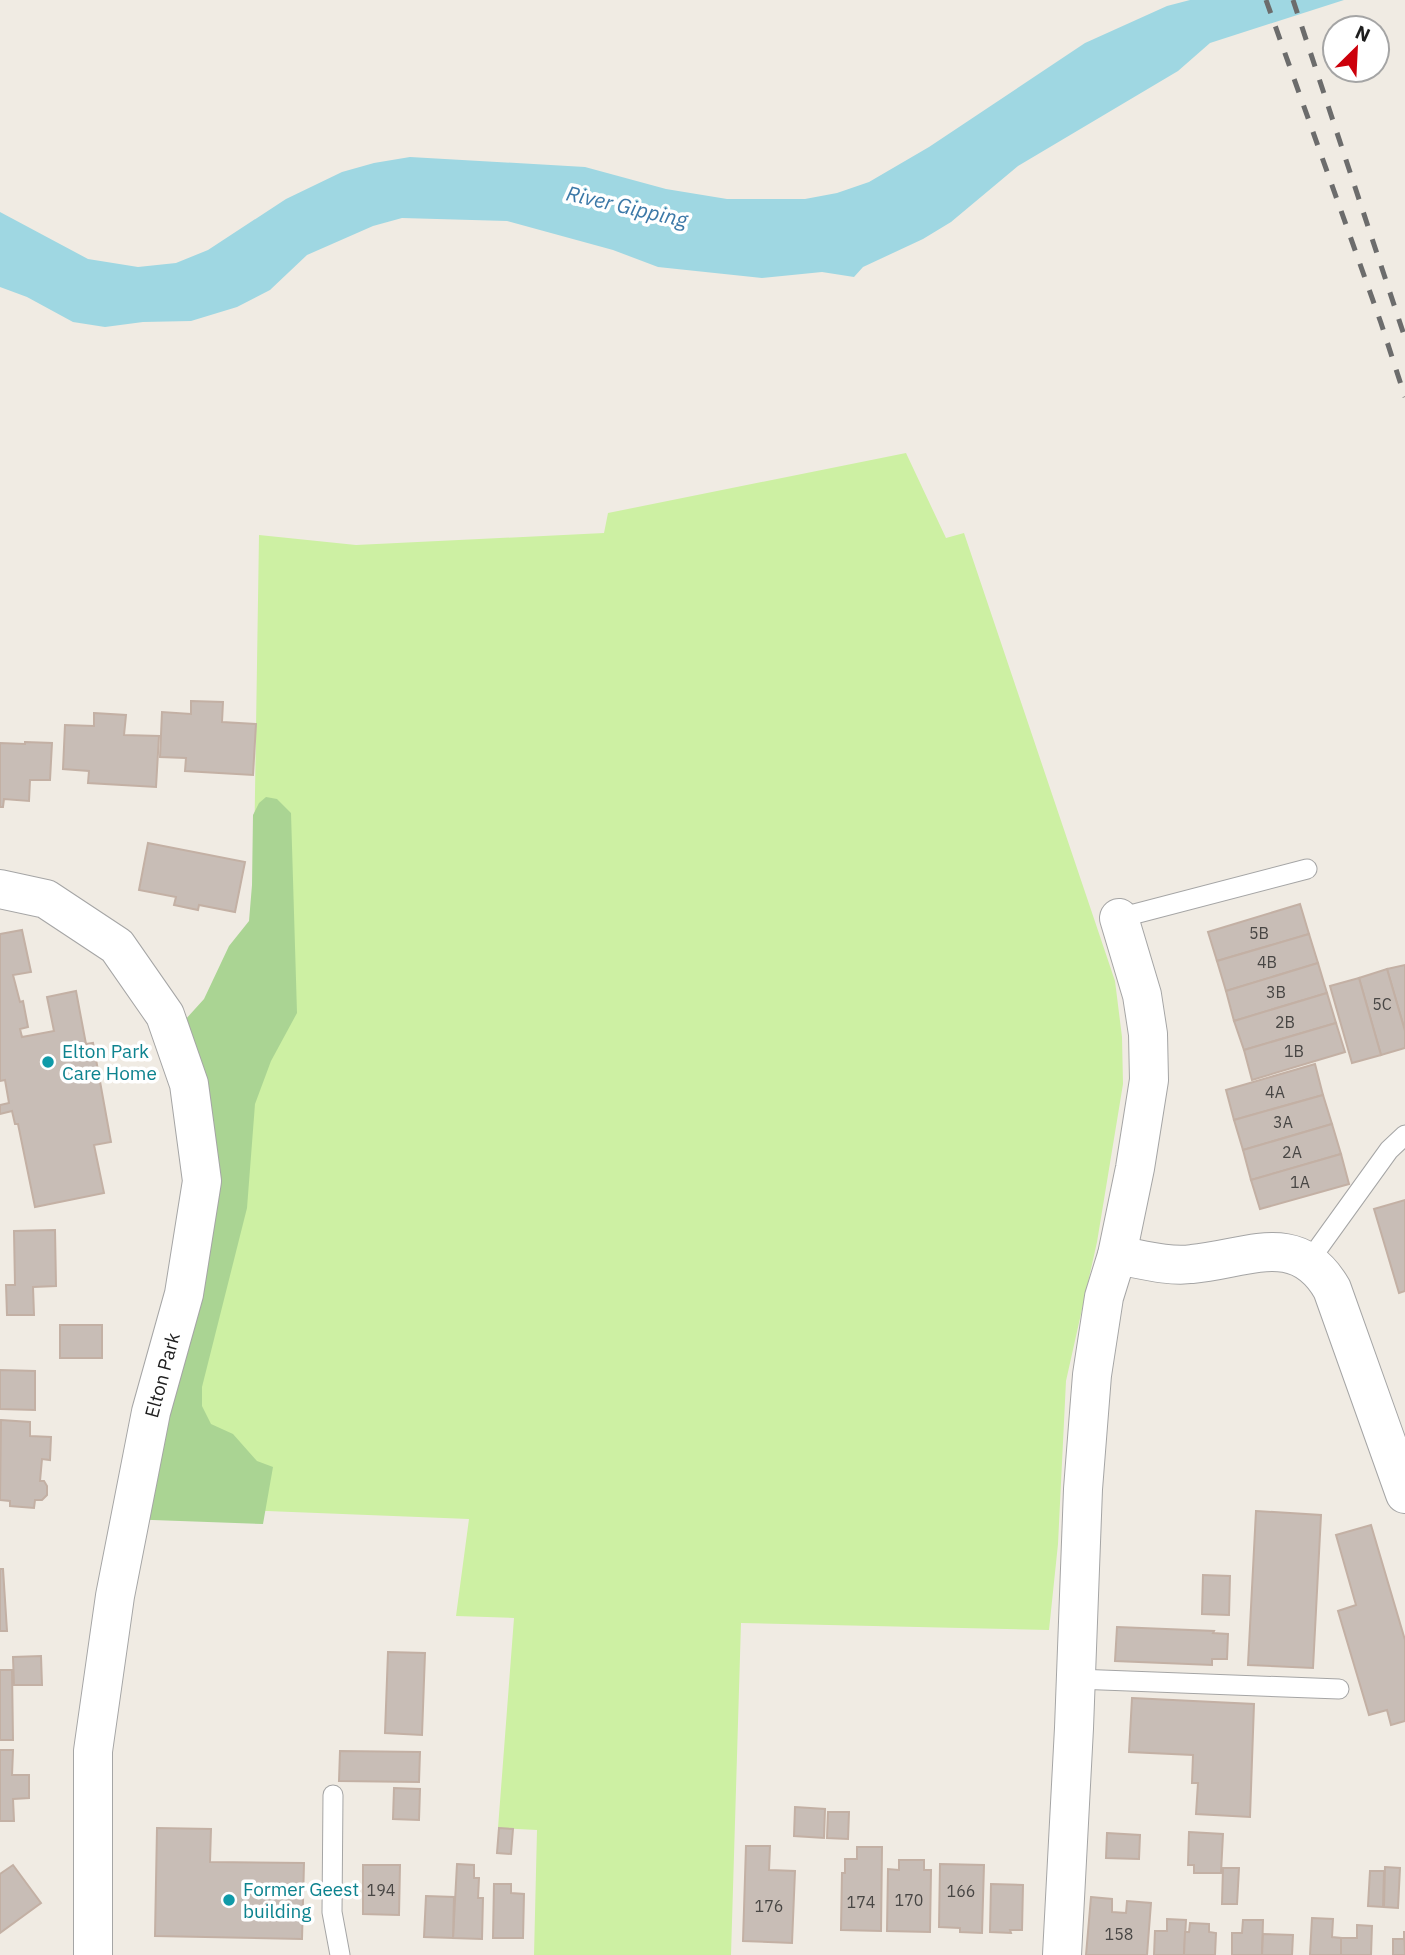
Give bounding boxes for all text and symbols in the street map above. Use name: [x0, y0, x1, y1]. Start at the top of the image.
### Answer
north arrow: [1321, 14, 1391, 84]
text: N: [1352, 20, 1374, 47]
water label: River Gipping: [564, 178, 692, 234]
house number: 5B: [1249, 923, 1269, 943]
house number: 4B: [1257, 952, 1277, 972]
house number: 3B: [1266, 982, 1286, 1002]
house number: 5C: [1372, 994, 1392, 1014]
house number: 2B: [1275, 1012, 1295, 1032]
place label: Elton Park Care Home: [62, 1039, 157, 1085]
house number: 1B: [1284, 1041, 1304, 1061]
marker: Elton Park Care Home: [40, 1054, 56, 1070]
house number: 4A: [1265, 1082, 1285, 1102]
house number: 3A: [1273, 1112, 1293, 1132]
house number: 2A: [1282, 1142, 1302, 1162]
house number: 1A: [1290, 1172, 1310, 1192]
street label: Elton Park: [139, 1330, 185, 1420]
place label: Former Geest building: [243, 1877, 359, 1923]
house number: 194: [367, 1880, 395, 1900]
house number: 166: [947, 1881, 975, 1901]
house number: 170: [895, 1890, 923, 1910]
marker: Former Geest building: [221, 1892, 237, 1908]
house number: 174: [847, 1892, 875, 1912]
house number: 176: [755, 1896, 783, 1916]
house number: 158: [1105, 1924, 1133, 1944]

